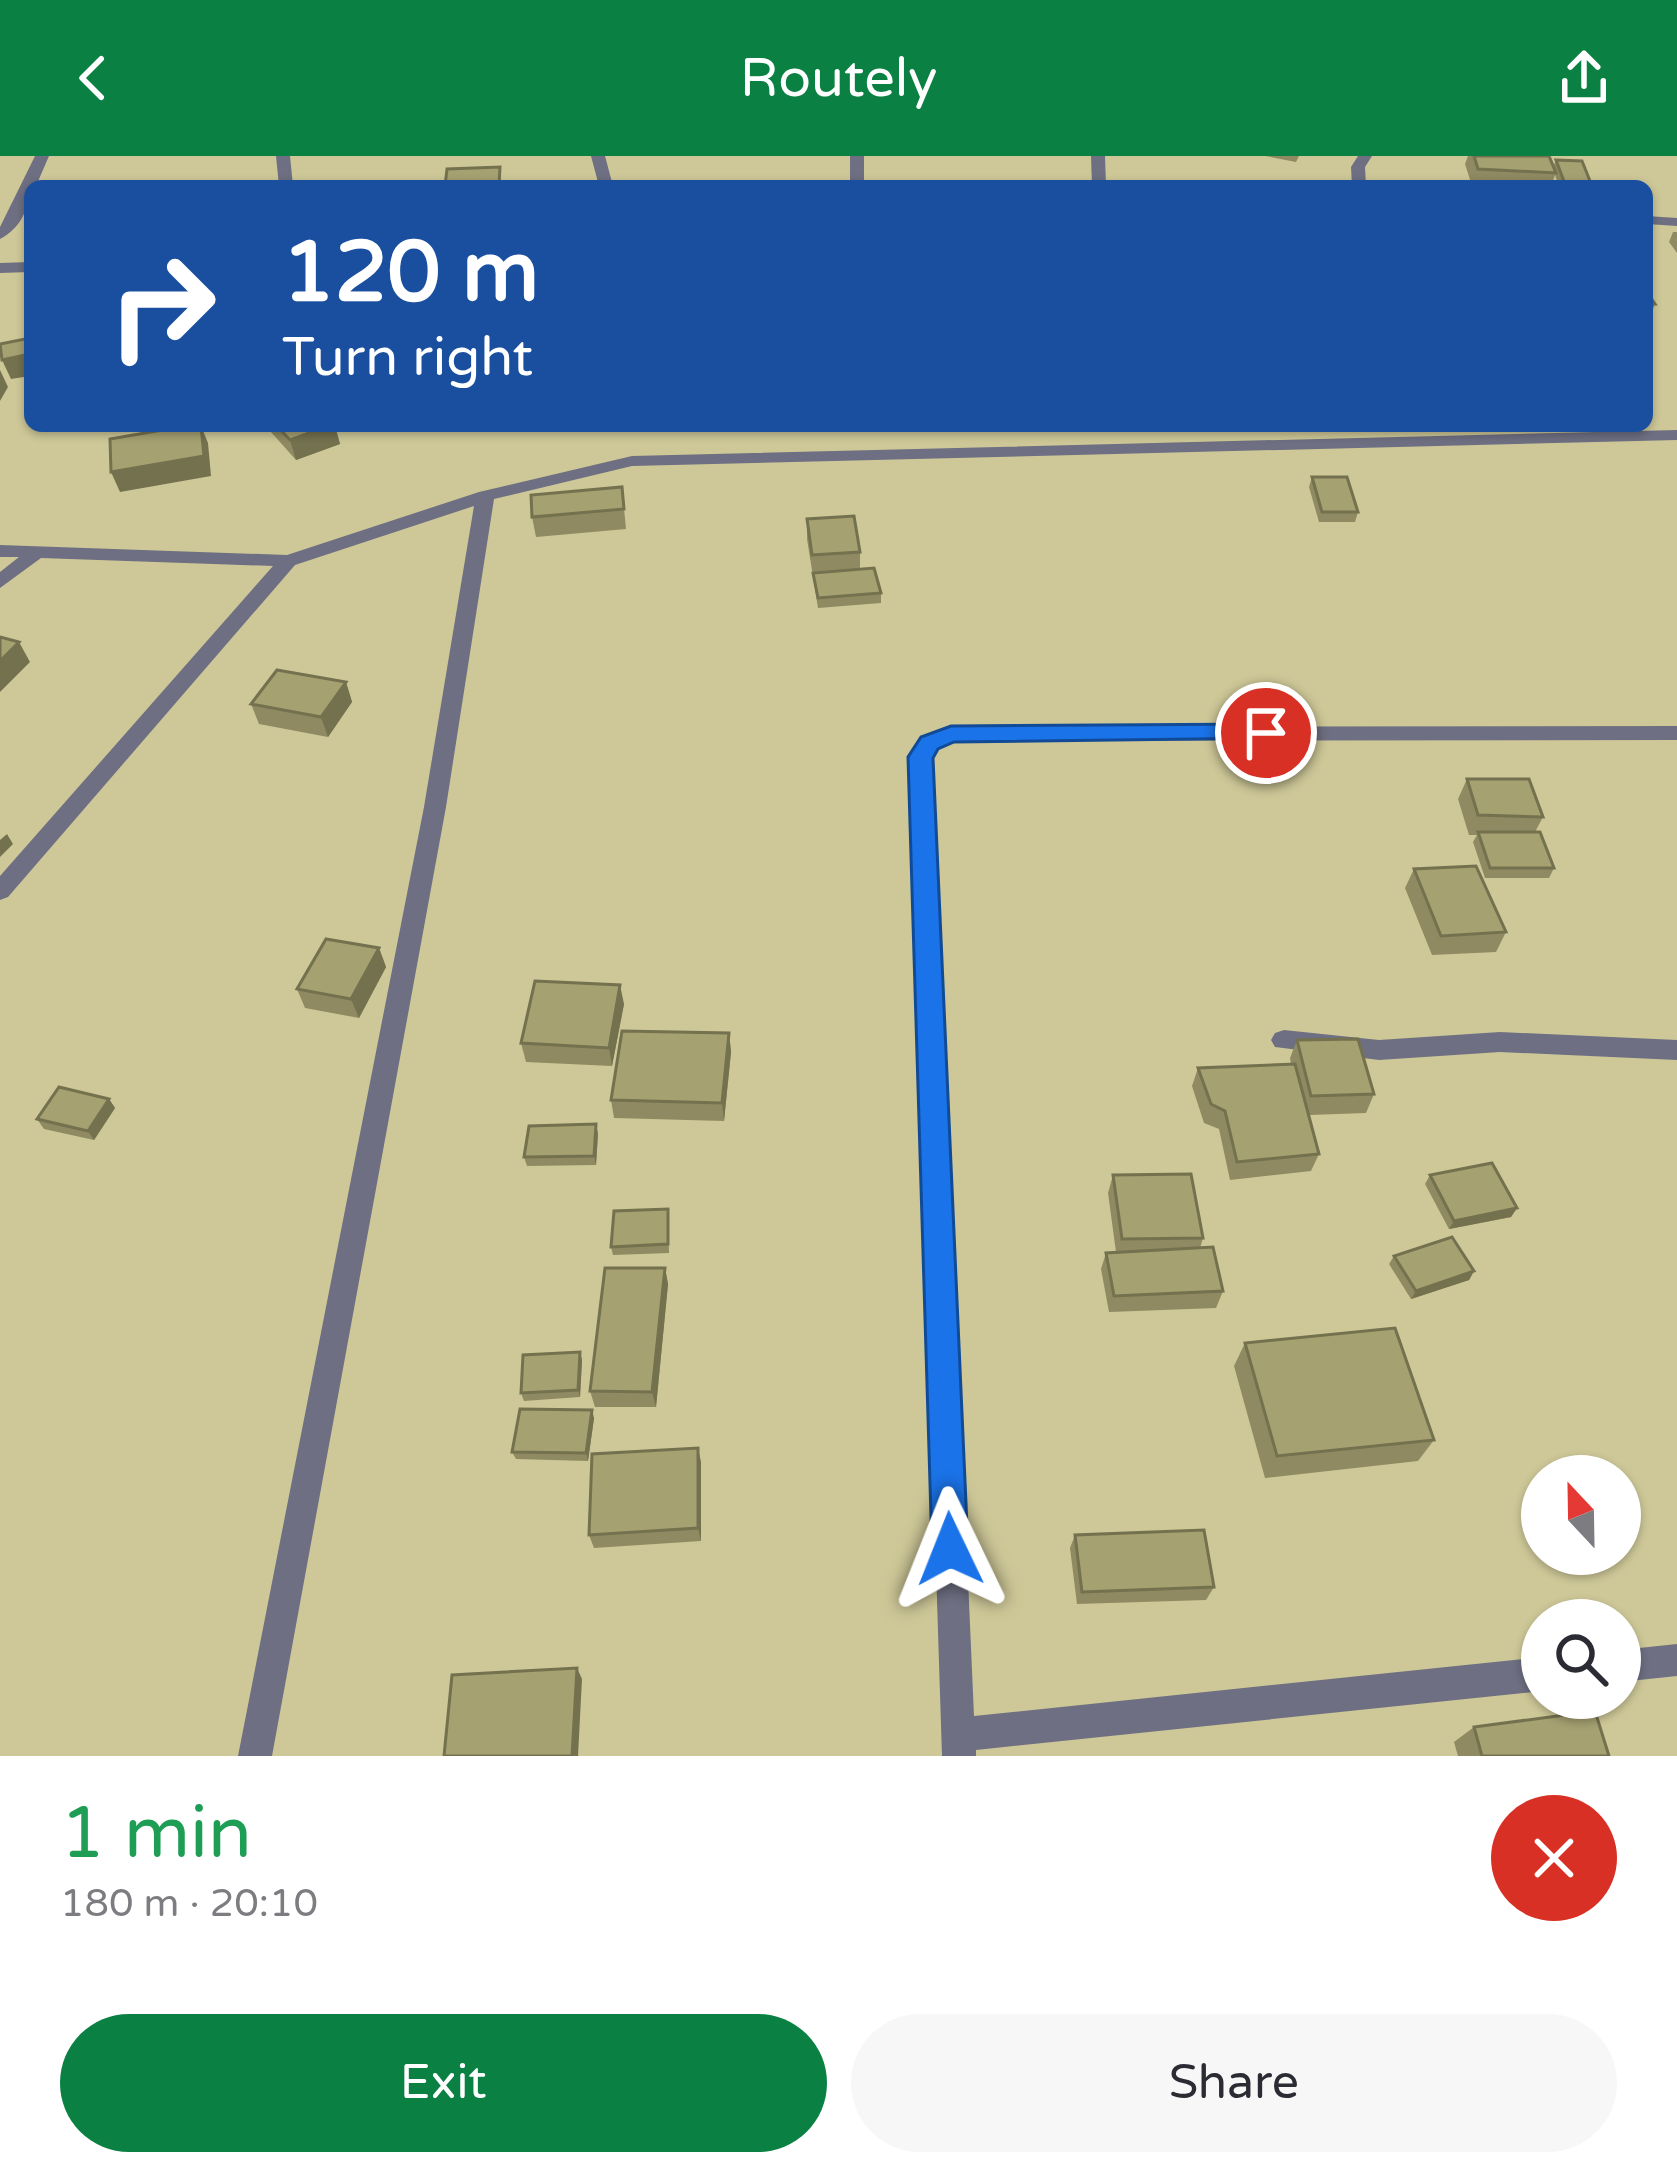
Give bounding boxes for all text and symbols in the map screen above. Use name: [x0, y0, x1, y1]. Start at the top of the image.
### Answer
icon: back: [60, 45, 126, 111]
icon: share: [1551, 45, 1617, 111]
text: Routely: [740, 46, 937, 111]
text: 120 m: [282, 223, 539, 324]
icon: right: [84, 228, 240, 384]
text: Turn right: [282, 325, 533, 390]
pin: [1215, 682, 1317, 784]
icon: arrive: [1233, 700, 1299, 766]
north arrow: [1521, 1455, 1641, 1575]
map controls: [1521, 1455, 1641, 1719]
position arrow: [887, 1486, 1013, 1612]
button: search: [1521, 1599, 1641, 1719]
text: 1 min: [60, 1791, 252, 1878]
button: close: [1491, 1795, 1617, 1921]
text: 180 m · 20:10: [60, 1880, 318, 1927]
button: Exit: [60, 2014, 827, 2152]
button: Share: [851, 2014, 1617, 2152]

